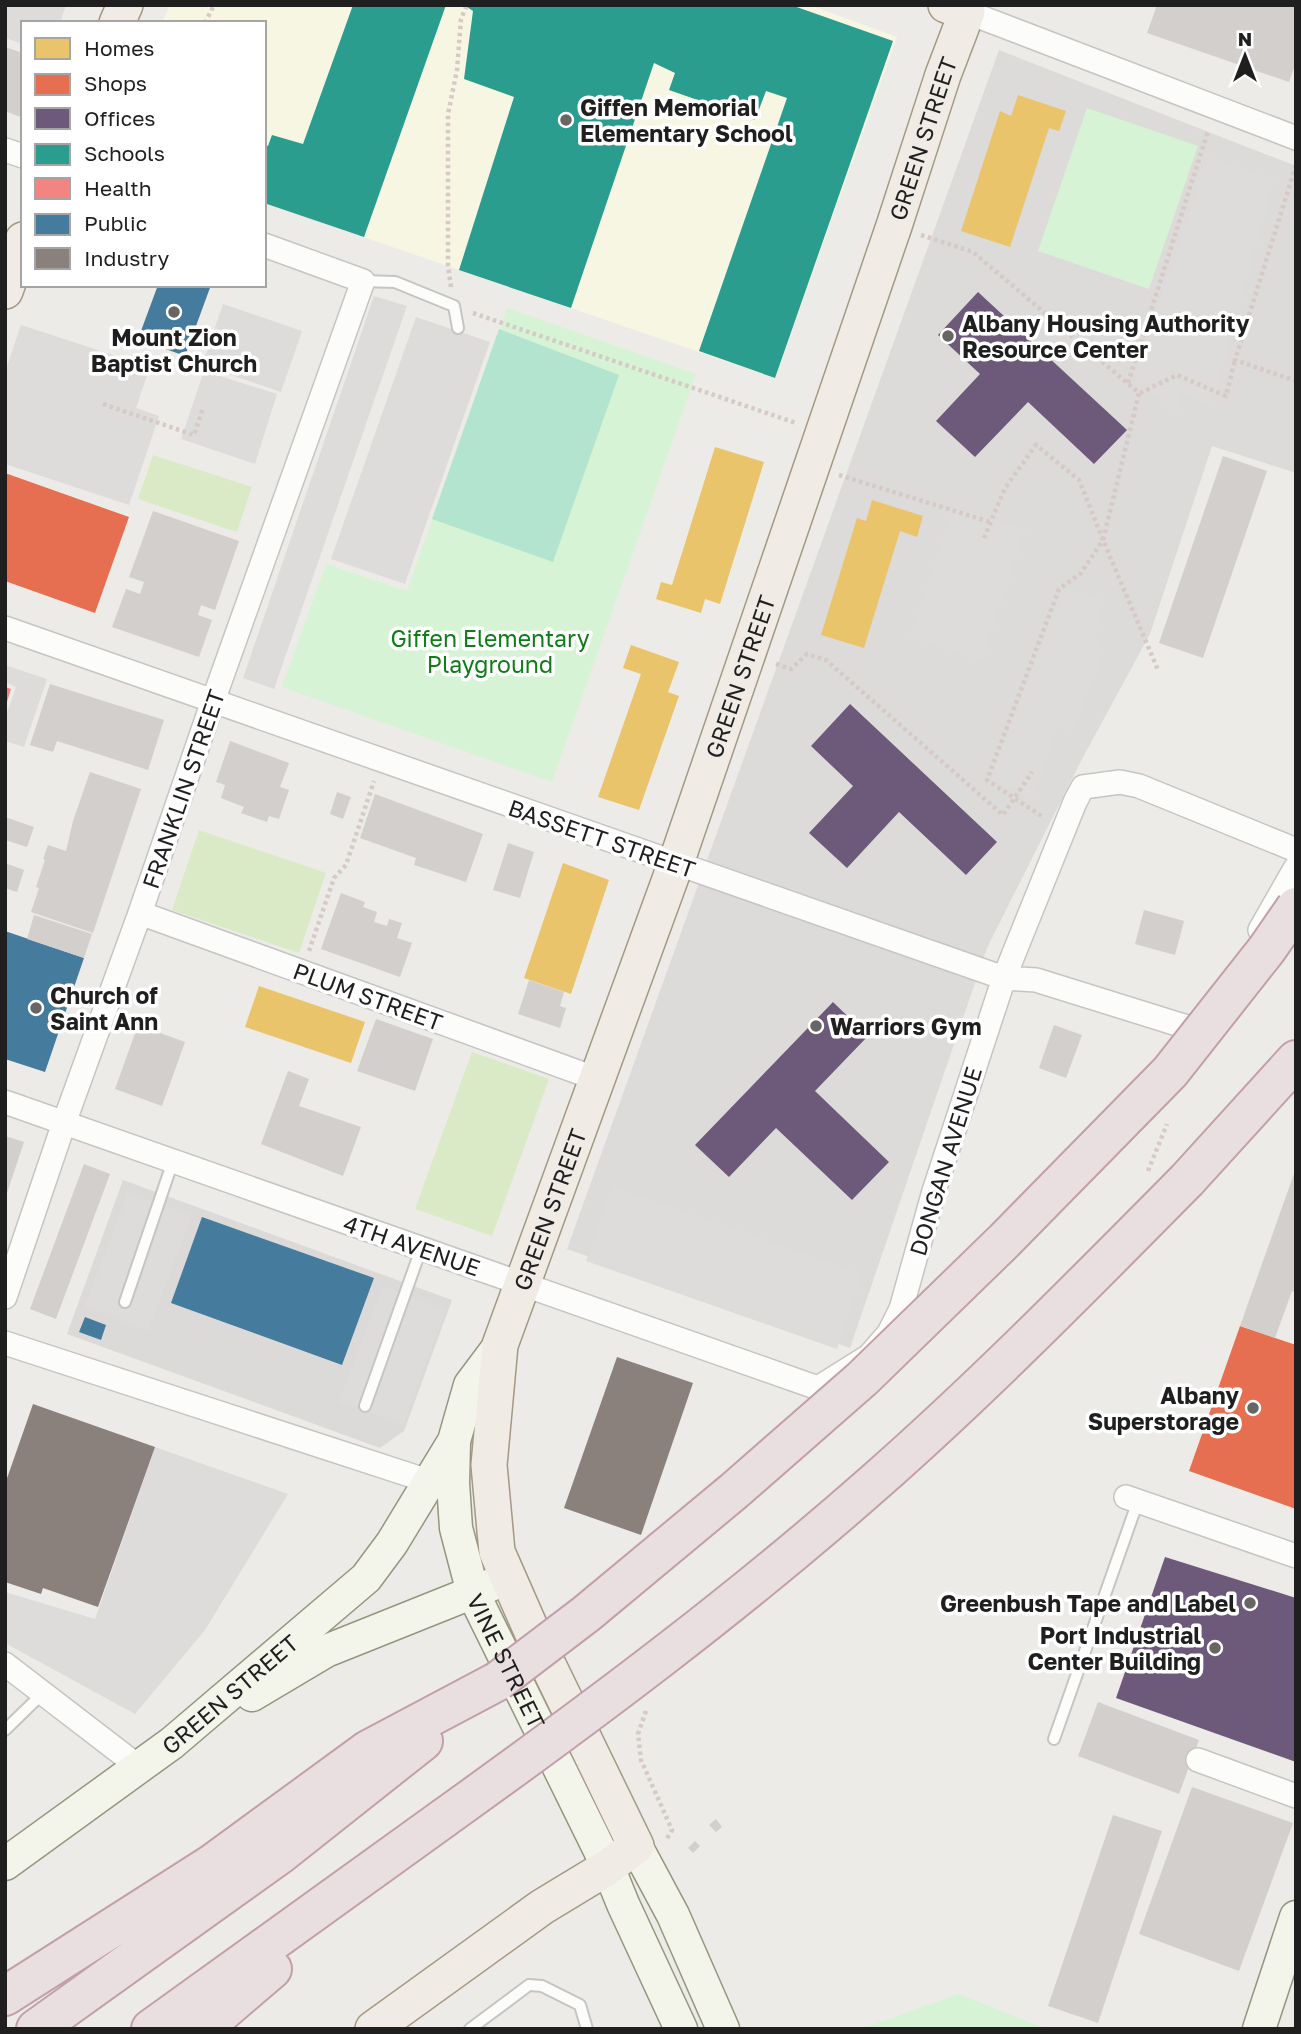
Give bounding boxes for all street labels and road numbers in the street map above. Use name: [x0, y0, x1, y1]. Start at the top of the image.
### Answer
street label: GREEN STREET: [883, 53, 963, 224]
street label: GREEN STREET: [699, 591, 781, 761]
street label: FRANKLIN STREET: [136, 686, 230, 892]
street label: BASSETT STREET: [505, 793, 699, 883]
street label: PLUM STREET: [290, 956, 446, 1036]
street label: DONGAN AVENUE: [903, 1063, 987, 1259]
street label: GREEN STREET: [507, 1125, 592, 1294]
street label: 4TH AVENUE: [340, 1209, 484, 1281]
street label: VINE STREET: [461, 1589, 551, 1733]
street label: GREEN STREET: [156, 1628, 304, 1760]

